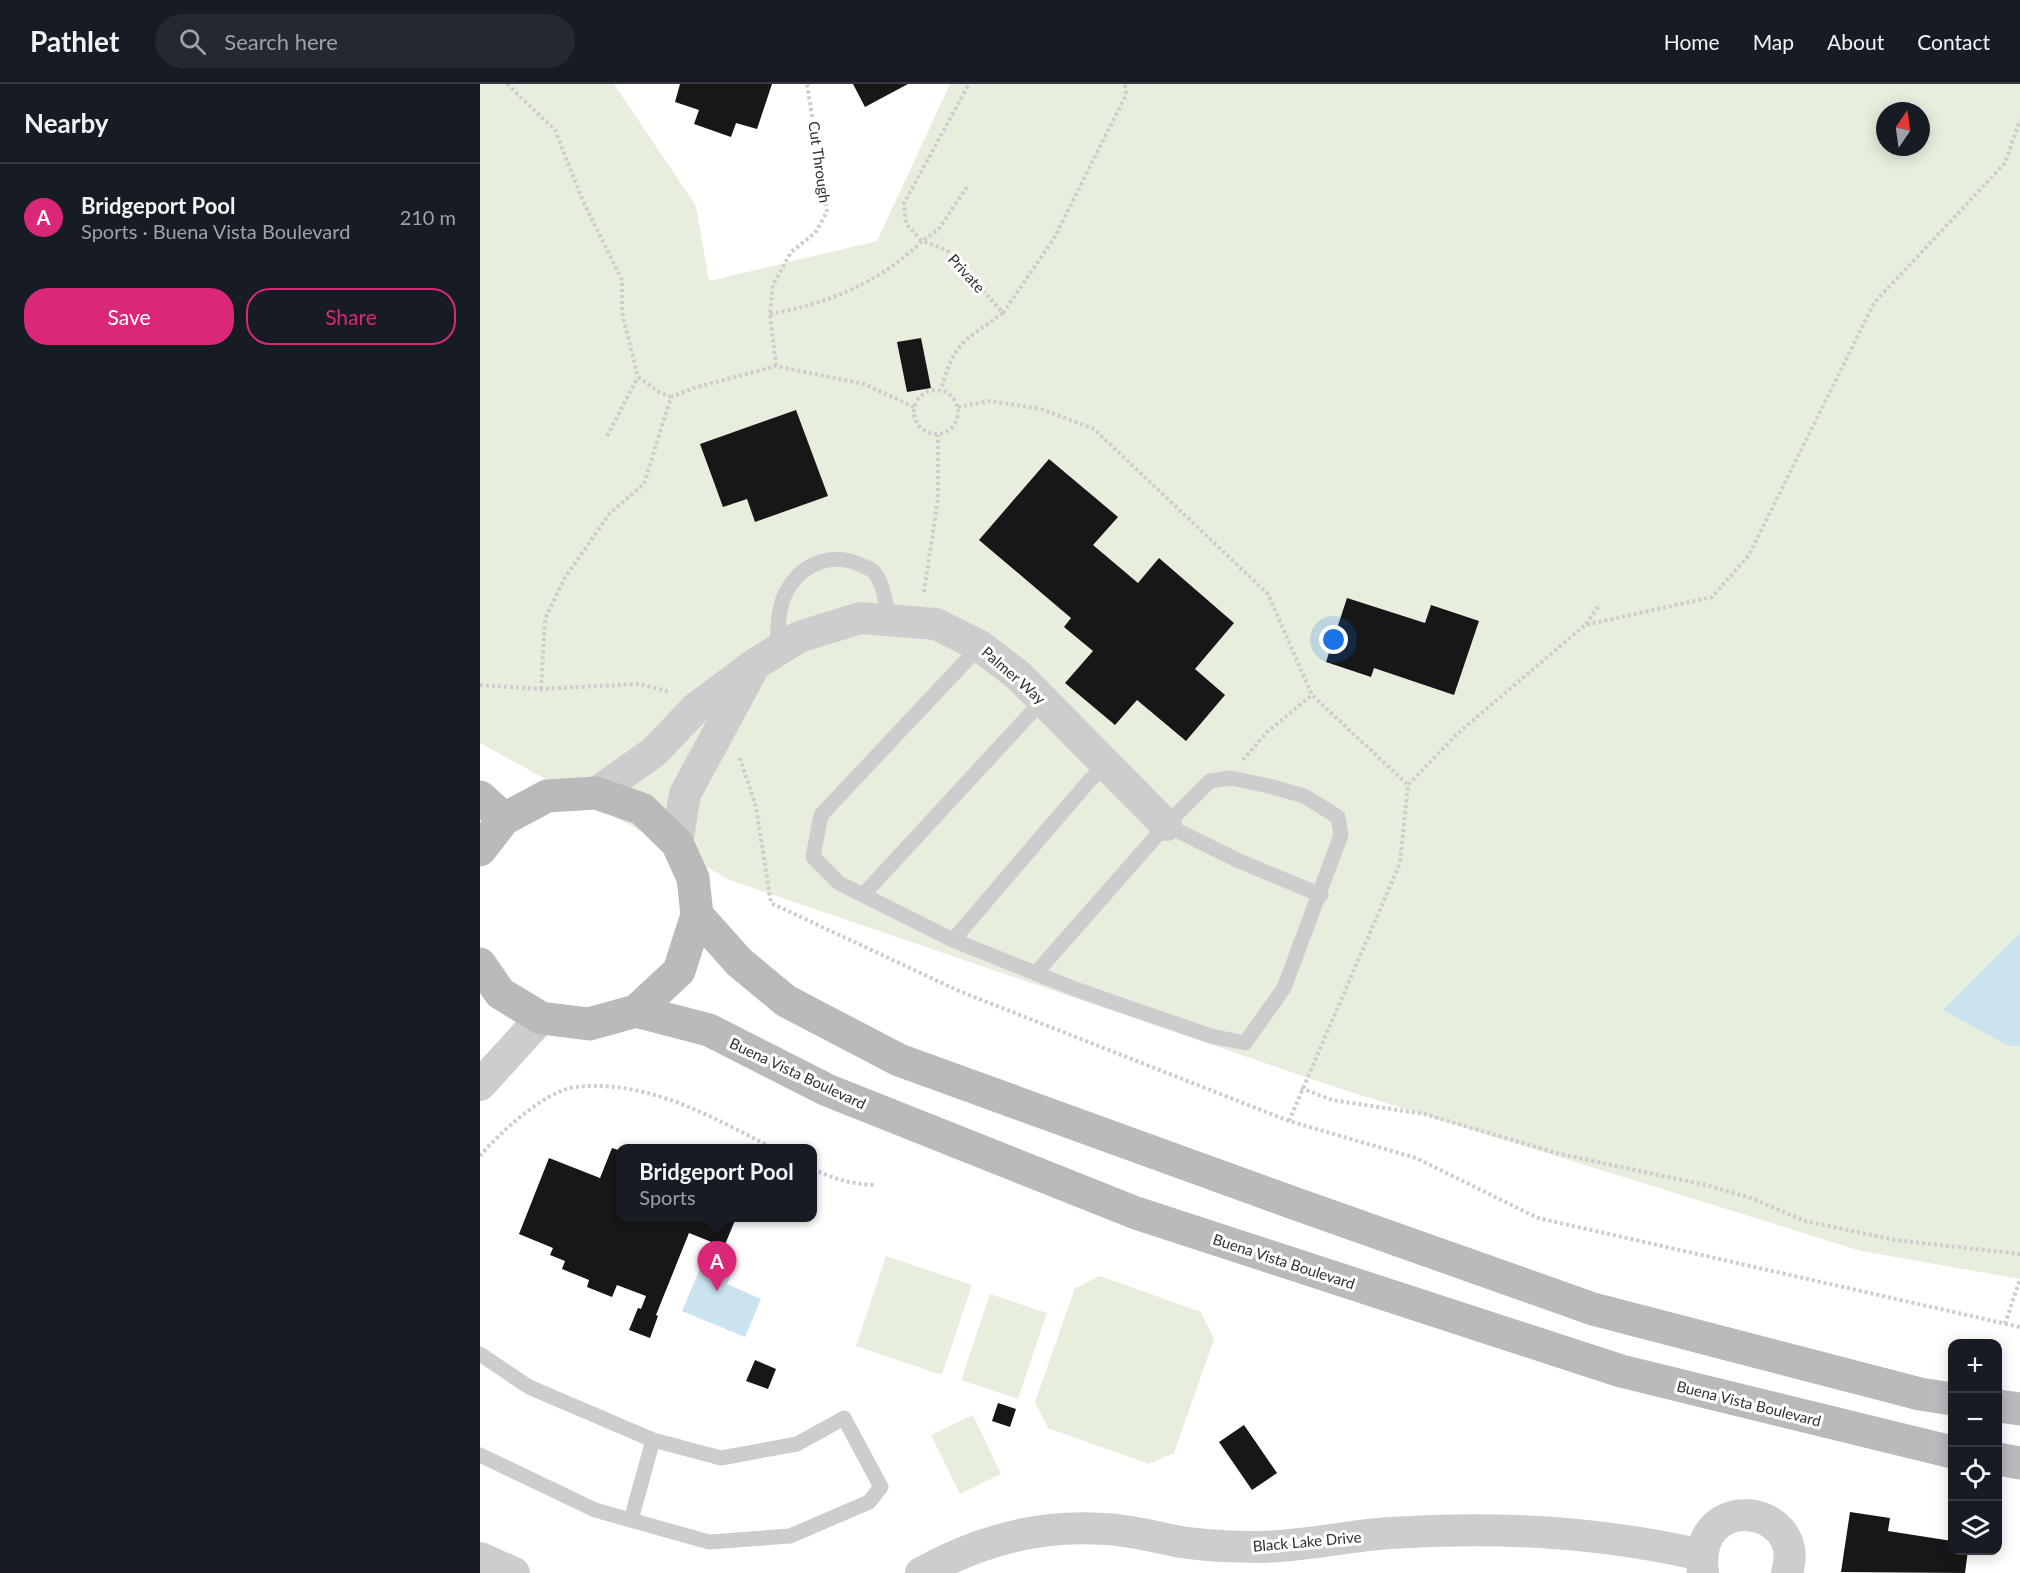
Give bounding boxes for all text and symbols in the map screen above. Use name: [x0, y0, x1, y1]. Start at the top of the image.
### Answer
search box: [155, 14, 575, 68]
text: Pathlet: [30, 24, 119, 58]
icon: search: [176, 25, 209, 58]
text: Search here: [224, 28, 338, 55]
text: Home: [1664, 29, 1720, 54]
text: Map: [1753, 29, 1794, 54]
text: About: [1827, 29, 1884, 54]
text: Contact: [1917, 29, 1990, 54]
north arrow: [1876, 102, 1930, 156]
text: Nearby: [24, 107, 109, 139]
street label: Cut Through: [805, 120, 835, 204]
text: Bridgeport Pool: [81, 192, 235, 219]
text: A: [37, 205, 50, 229]
text: 210 m: [400, 205, 456, 229]
text: Sports · Buena Vista Boulevard: [81, 219, 350, 243]
street label: Private: [945, 250, 989, 296]
button: Save: [24, 288, 234, 345]
button: Share: [246, 288, 456, 345]
your location: [1319, 625, 1348, 654]
street label: Palmer Way: [978, 642, 1050, 708]
street label: Buena Vista Boulevard: [727, 1034, 869, 1112]
popup: [616, 1144, 817, 1222]
text: Bridgeport Pool: [639, 1158, 794, 1185]
text: Sports: [639, 1185, 696, 1209]
street label: Buena Vista Boulevard: [1211, 1230, 1357, 1292]
pin: A: [698, 1242, 736, 1291]
map controls: [1948, 1339, 2002, 1555]
button: +: [1948, 1339, 2002, 1393]
street label: Buena Vista Boulevard: [1675, 1376, 1823, 1430]
button: −: [1948, 1393, 2002, 1447]
button: locate: [1948, 1447, 2002, 1501]
button: layers: [1948, 1501, 2002, 1555]
street label: Black Lake Drive: [1252, 1527, 1362, 1555]

